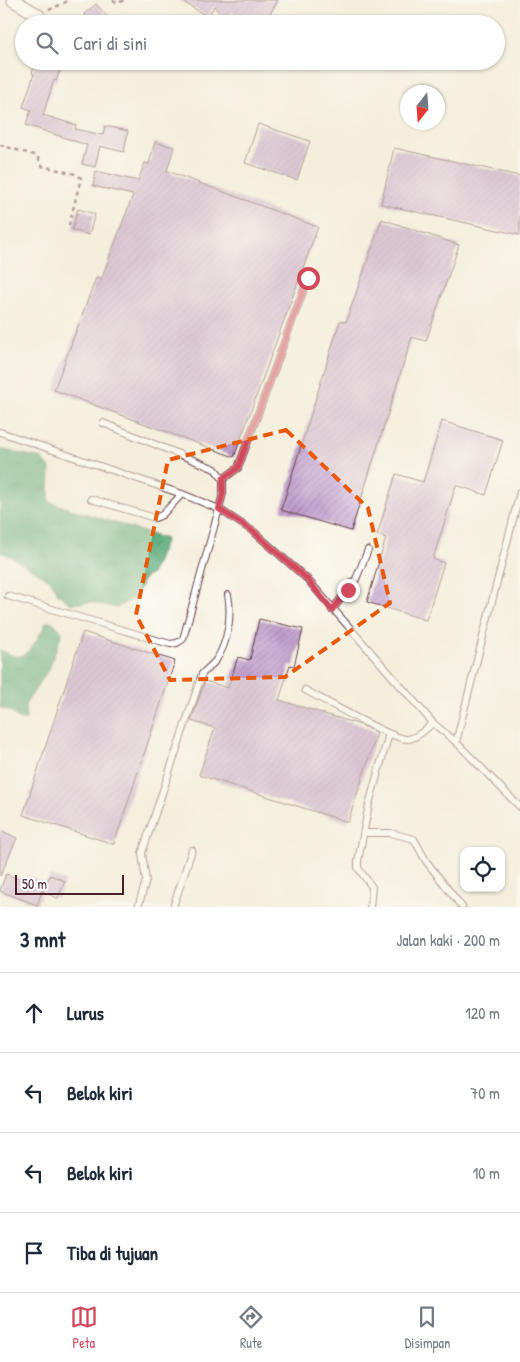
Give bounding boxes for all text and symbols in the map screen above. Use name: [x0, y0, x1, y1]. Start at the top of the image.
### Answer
search box: [15, 15, 505, 70]
icon: search: [33, 29, 61, 57]
text: Cari di sini: [73, 30, 147, 56]
north arrow: [400, 85, 445, 130]
route start: [297, 267, 320, 290]
route end: [337, 579, 360, 602]
map controls: [460, 847, 505, 892]
button: locate: [460, 847, 505, 892]
scale bar: [15, 872, 124, 895]
text: 50 m: [22, 874, 47, 893]
text: 3 mnt: [20, 925, 65, 954]
text: Jalan kaki · 200 m: [396, 929, 500, 951]
icon: ahead: [20, 999, 48, 1027]
text: Lurus: [67, 1000, 104, 1026]
text: 120 m: [465, 1002, 500, 1024]
icon: left: [20, 1079, 48, 1107]
text: Belok kiri: [67, 1080, 133, 1106]
text: 70 m: [470, 1082, 500, 1104]
icon: left: [20, 1159, 48, 1187]
text: Belok kiri: [67, 1160, 133, 1186]
text: 10 m: [472, 1162, 500, 1184]
icon: arrive: [20, 1239, 48, 1267]
text: Tiba di tujuan: [67, 1240, 158, 1266]
tab: Peta: [70, 1303, 98, 1352]
tab: Rute: [237, 1303, 265, 1352]
tab: Disimpan: [405, 1303, 450, 1352]

